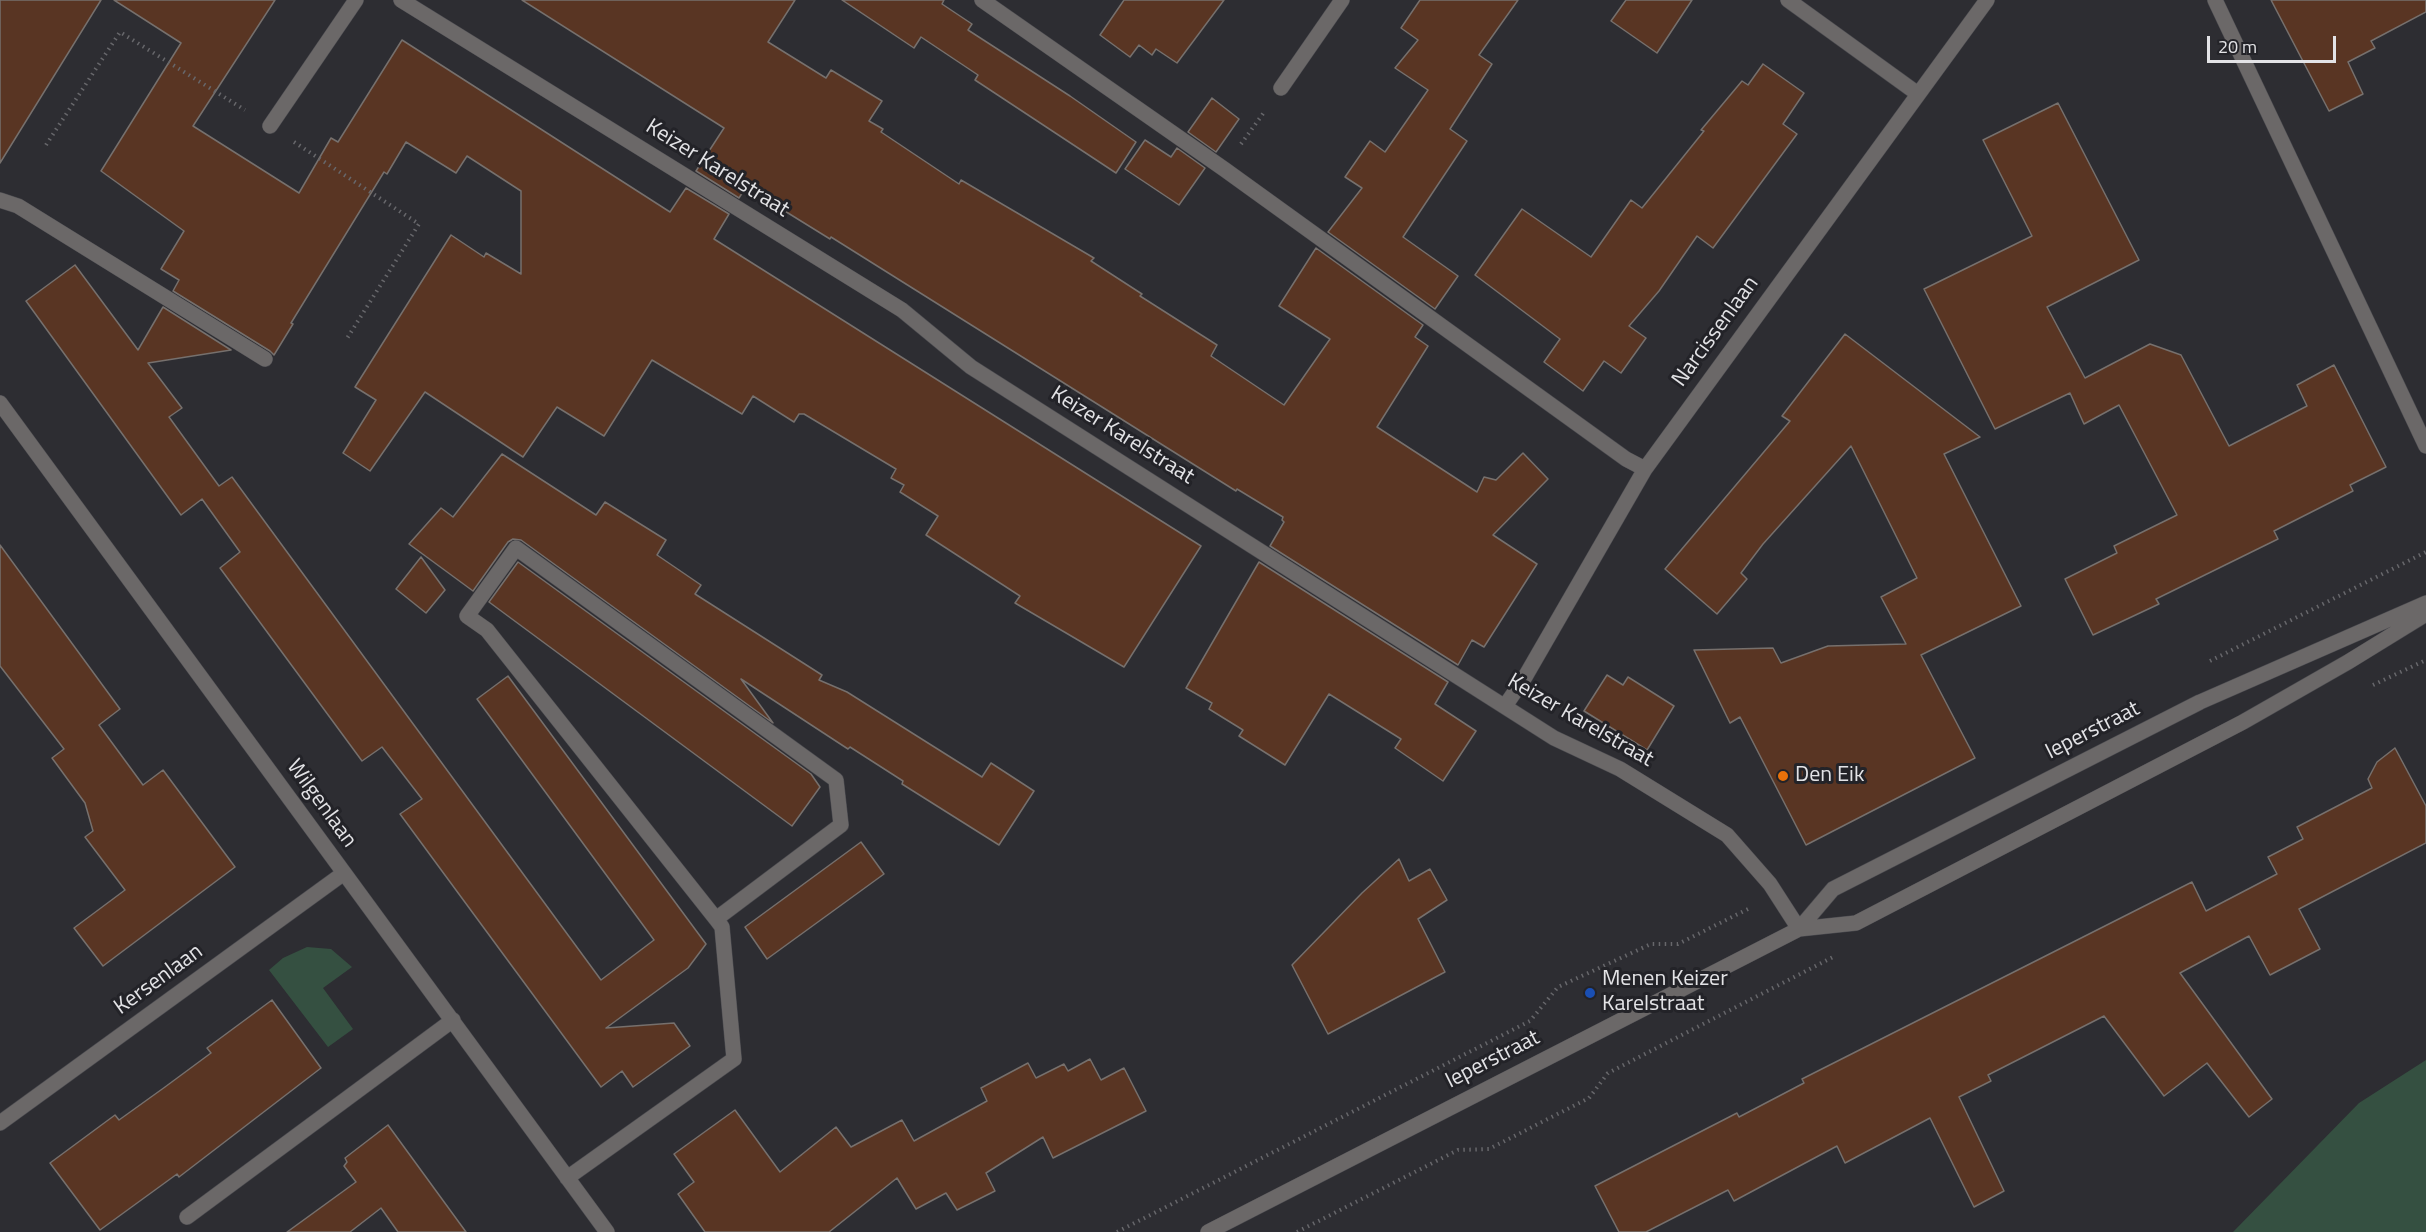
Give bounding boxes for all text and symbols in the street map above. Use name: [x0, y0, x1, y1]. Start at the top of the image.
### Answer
scale bar: [2210, 24, 2339, 62]
text: 20 m: [2218, 33, 2257, 60]
street label: Keizer Karelstraat: [640, 114, 794, 224]
street label: Narcissenlaan: [1667, 272, 1765, 392]
street label: Keizer Karelstraat: [1045, 381, 1199, 491]
street label: Keizer Karelstraat: [1502, 669, 1658, 773]
street label: Ieperstraat: [2042, 696, 2144, 766]
street label: Wilgenlaan: [280, 755, 362, 853]
place label: Den Eik: [1795, 763, 1864, 789]
marker: Den Eik: [1776, 769, 1790, 783]
street label: Kersenlaan: [110, 939, 208, 1021]
place label: Menen Keizer Karelstraat: [1602, 967, 1728, 1018]
marker: Menen Keizer Karelstraat: [1583, 986, 1597, 1000]
street label: Ieperstraat: [1442, 1025, 1544, 1095]

